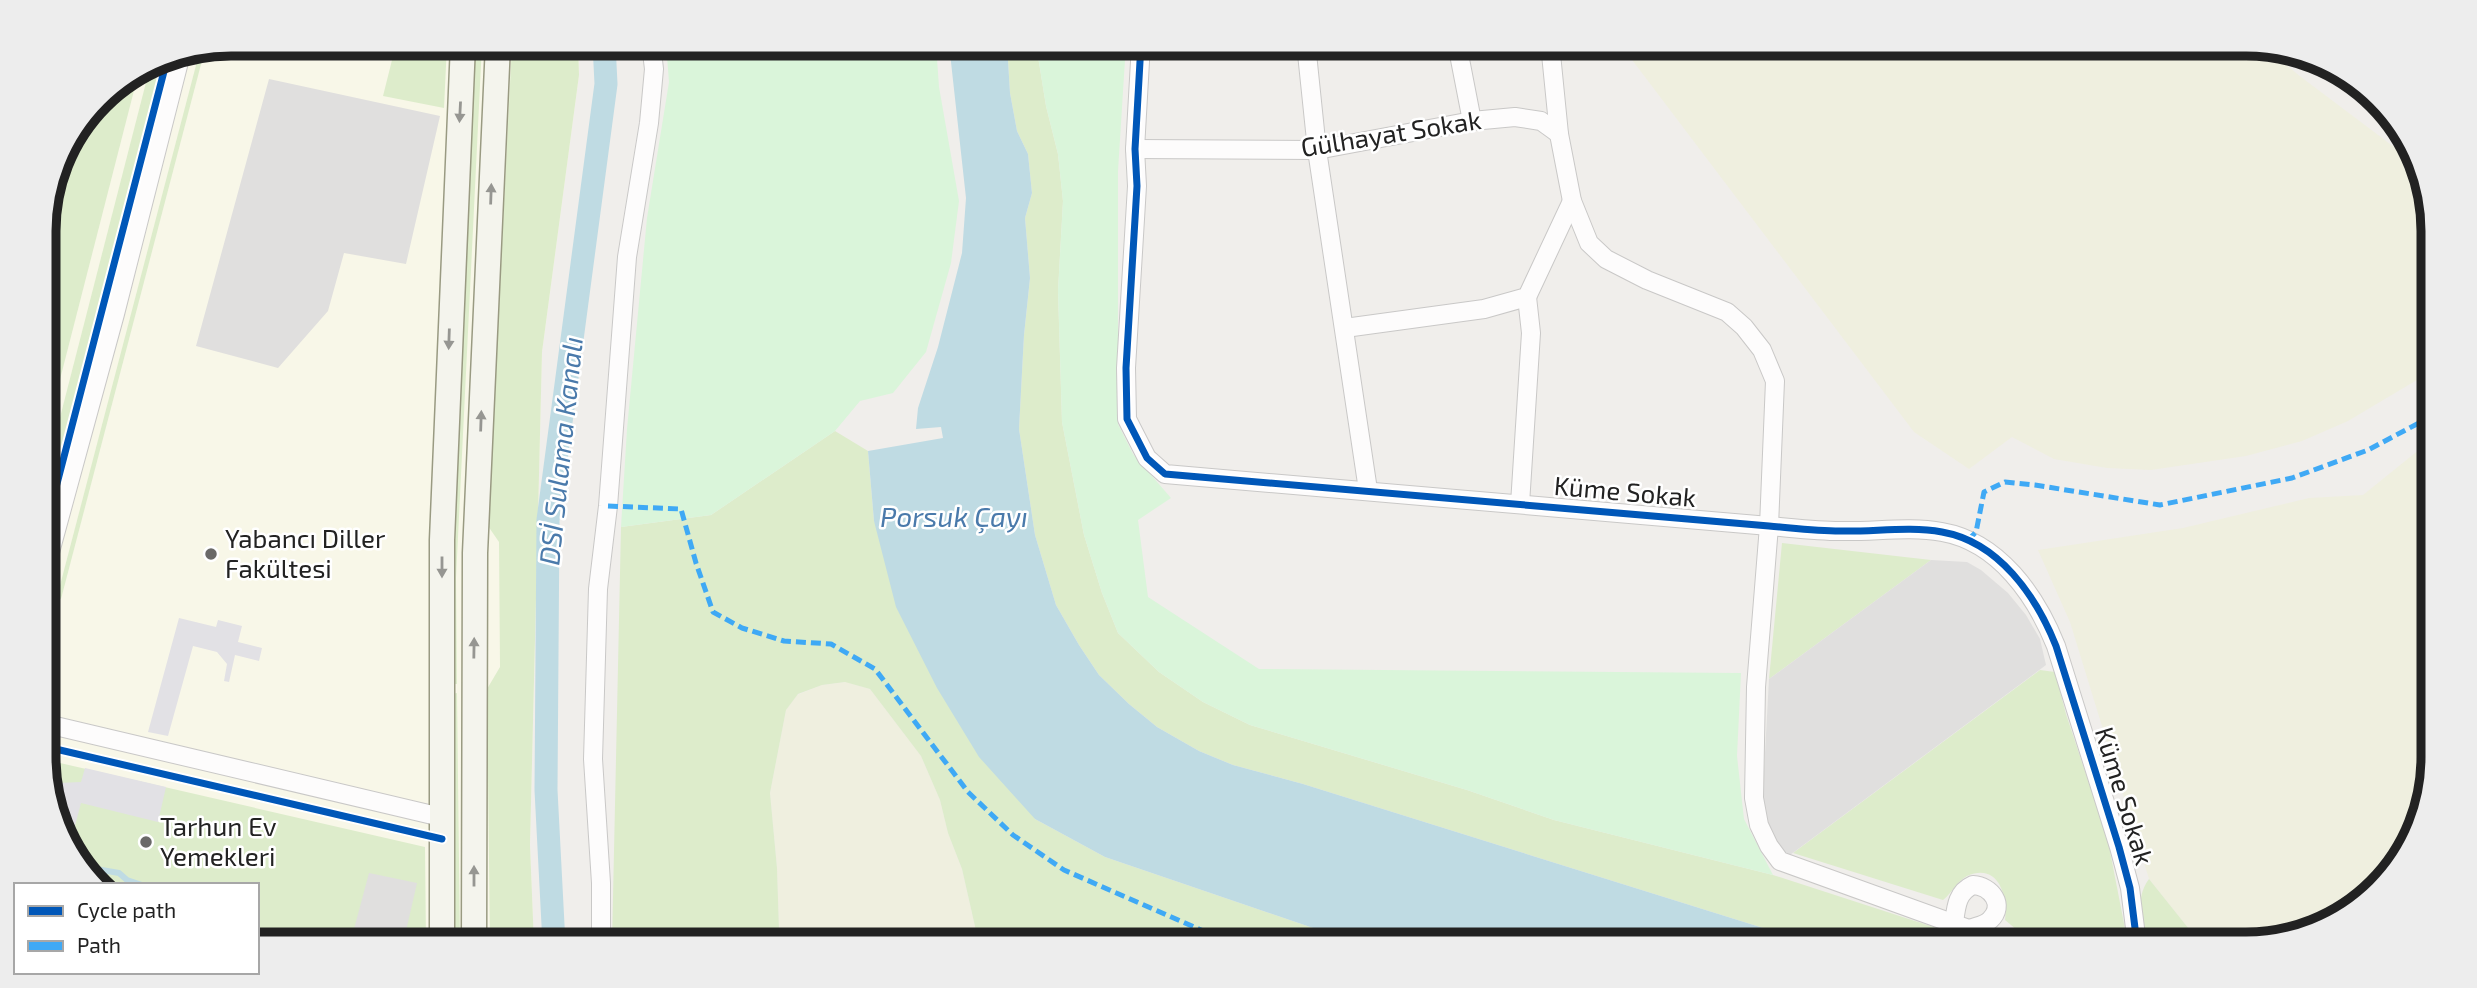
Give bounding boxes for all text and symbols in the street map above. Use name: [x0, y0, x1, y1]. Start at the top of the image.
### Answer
one-way arrow: [454, 101, 465, 123]
street label: Gülhayat Sokak: [1298, 103, 1483, 162]
one-way arrow: [486, 183, 497, 205]
one-way arrow: [444, 328, 455, 350]
water label: DSİ Sulama Kanalı: [531, 335, 589, 567]
one-way arrow: [476, 410, 487, 432]
street label: Küme Sokak: [1553, 469, 1698, 512]
water label: Porsuk Çayı: [880, 499, 1028, 534]
place label: Yabancı Diller Fakültesi: [225, 522, 385, 583]
marker: Yabancı Diller Fakültesi: [203, 546, 219, 562]
one-way arrow: [436, 556, 448, 578]
one-way arrow: [469, 637, 480, 659]
street label: Küme Sokak: [2090, 723, 2161, 868]
place label: Tarhun Ev Yemekleri: [160, 810, 277, 871]
marker: Tarhun Ev Yemekleri: [138, 834, 154, 850]
one-way arrow: [468, 865, 480, 887]
legend: [14, 883, 259, 974]
text: Cycle path: [77, 897, 176, 922]
text: Path: [77, 932, 121, 957]

